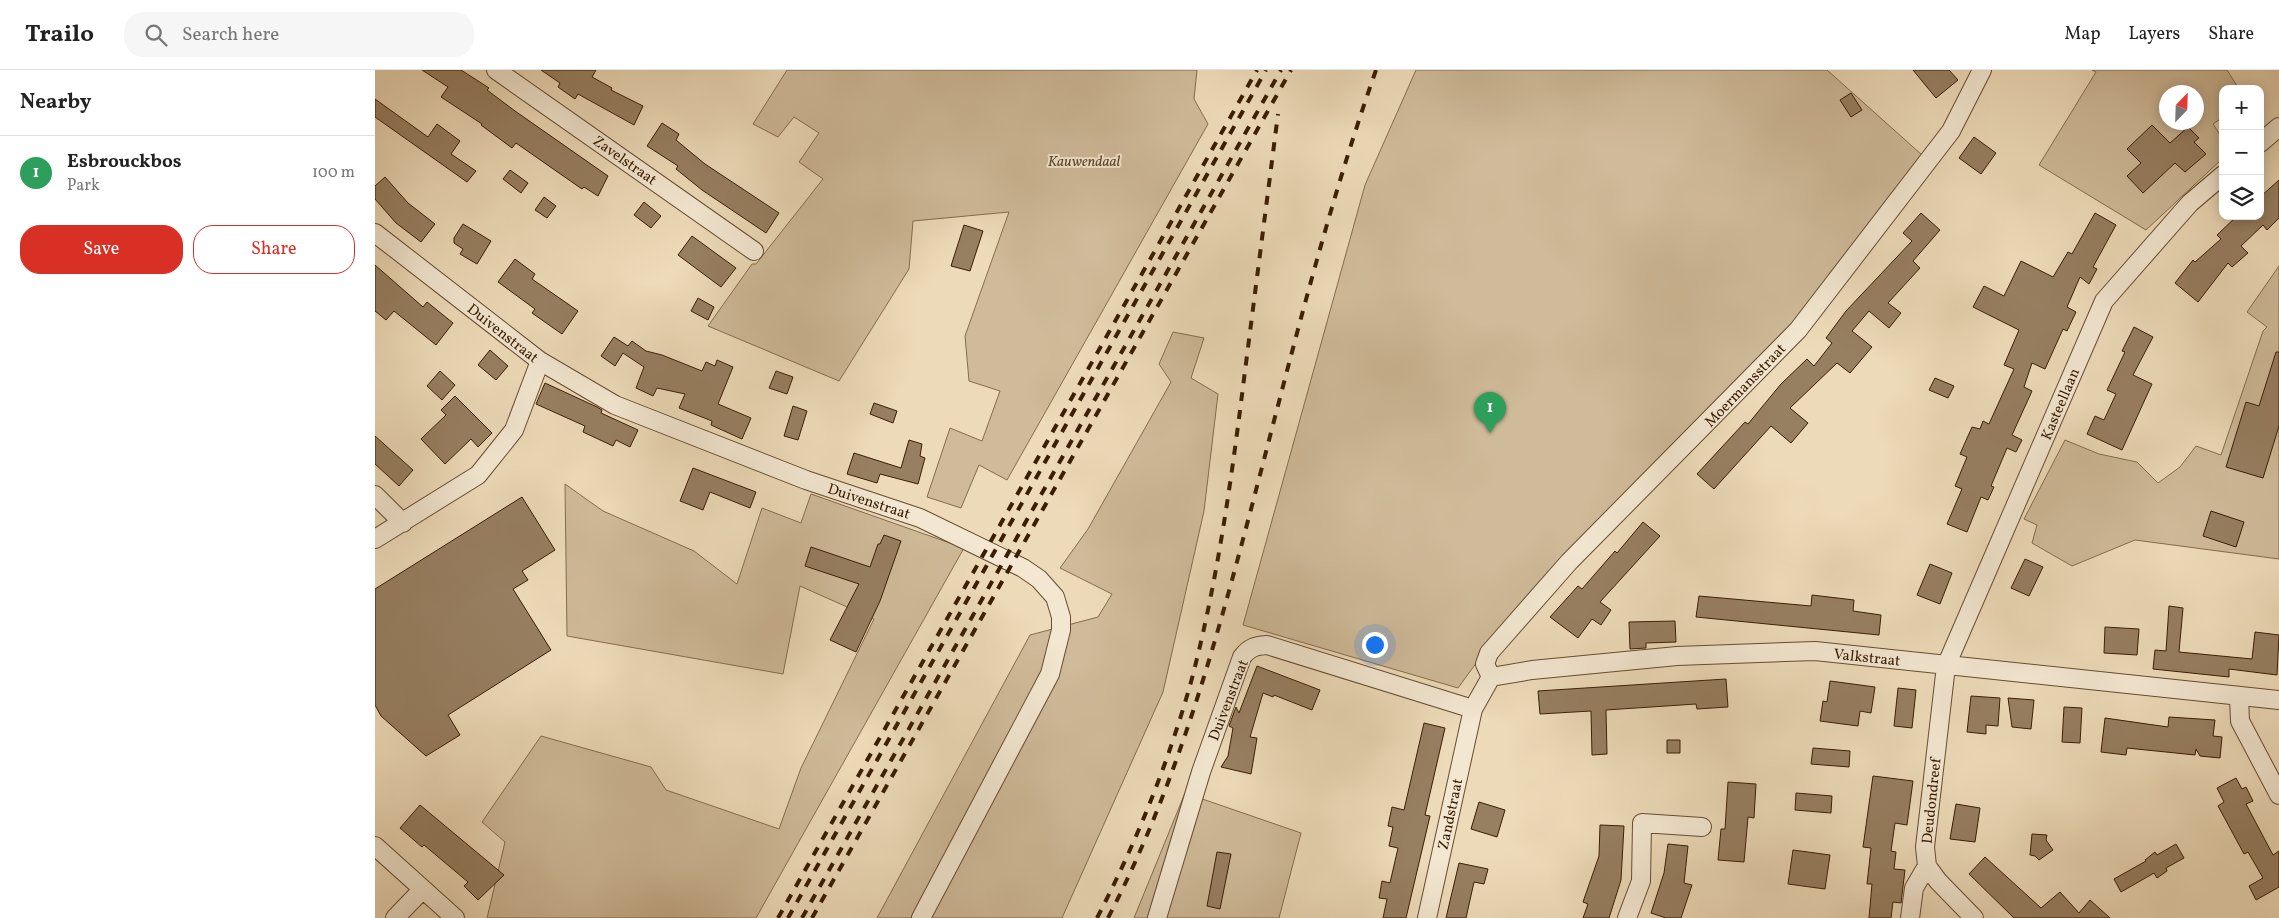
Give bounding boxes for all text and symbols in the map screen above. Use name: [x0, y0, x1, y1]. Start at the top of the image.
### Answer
search box: [124, 12, 474, 57]
text: Trailo: [25, 18, 94, 52]
icon: search: [142, 21, 170, 49]
text: Search here: [182, 22, 279, 48]
text: Map: [2064, 22, 2100, 47]
text: Layers: [2128, 22, 2180, 47]
text: Share: [2208, 22, 2254, 47]
north arrow: [2159, 85, 2204, 130]
map controls: [2219, 85, 2264, 220]
button: +: [2219, 85, 2264, 130]
text: Nearby: [20, 88, 91, 117]
button: −: [2219, 130, 2264, 175]
street label: Zavelstraat: [588, 131, 660, 191]
text: Esbrouckbos: [67, 149, 182, 175]
park label: Kauwendaal: [1048, 152, 1121, 173]
text: 1: [33, 162, 39, 184]
text: 100 m: [312, 162, 355, 184]
text: Park: [67, 175, 100, 197]
button: layers: [2219, 175, 2264, 220]
button: Save: [20, 225, 183, 274]
button: Share: [193, 225, 355, 274]
street label: Duivenstraat: [462, 300, 542, 369]
street label: Moermansstraat: [1701, 339, 1792, 433]
street label: Kasteellaan: [2037, 365, 2086, 444]
pin: 1: [1474, 392, 1506, 433]
street label: Duivenstraat: [825, 479, 913, 526]
your location: [1362, 632, 1388, 658]
street label: Valkstraat: [1832, 645, 1901, 672]
street label: Duivenstraat: [1204, 657, 1255, 744]
street label: Deudondreef: [1918, 755, 1948, 845]
street label: Zandstraat: [1434, 777, 1469, 852]

